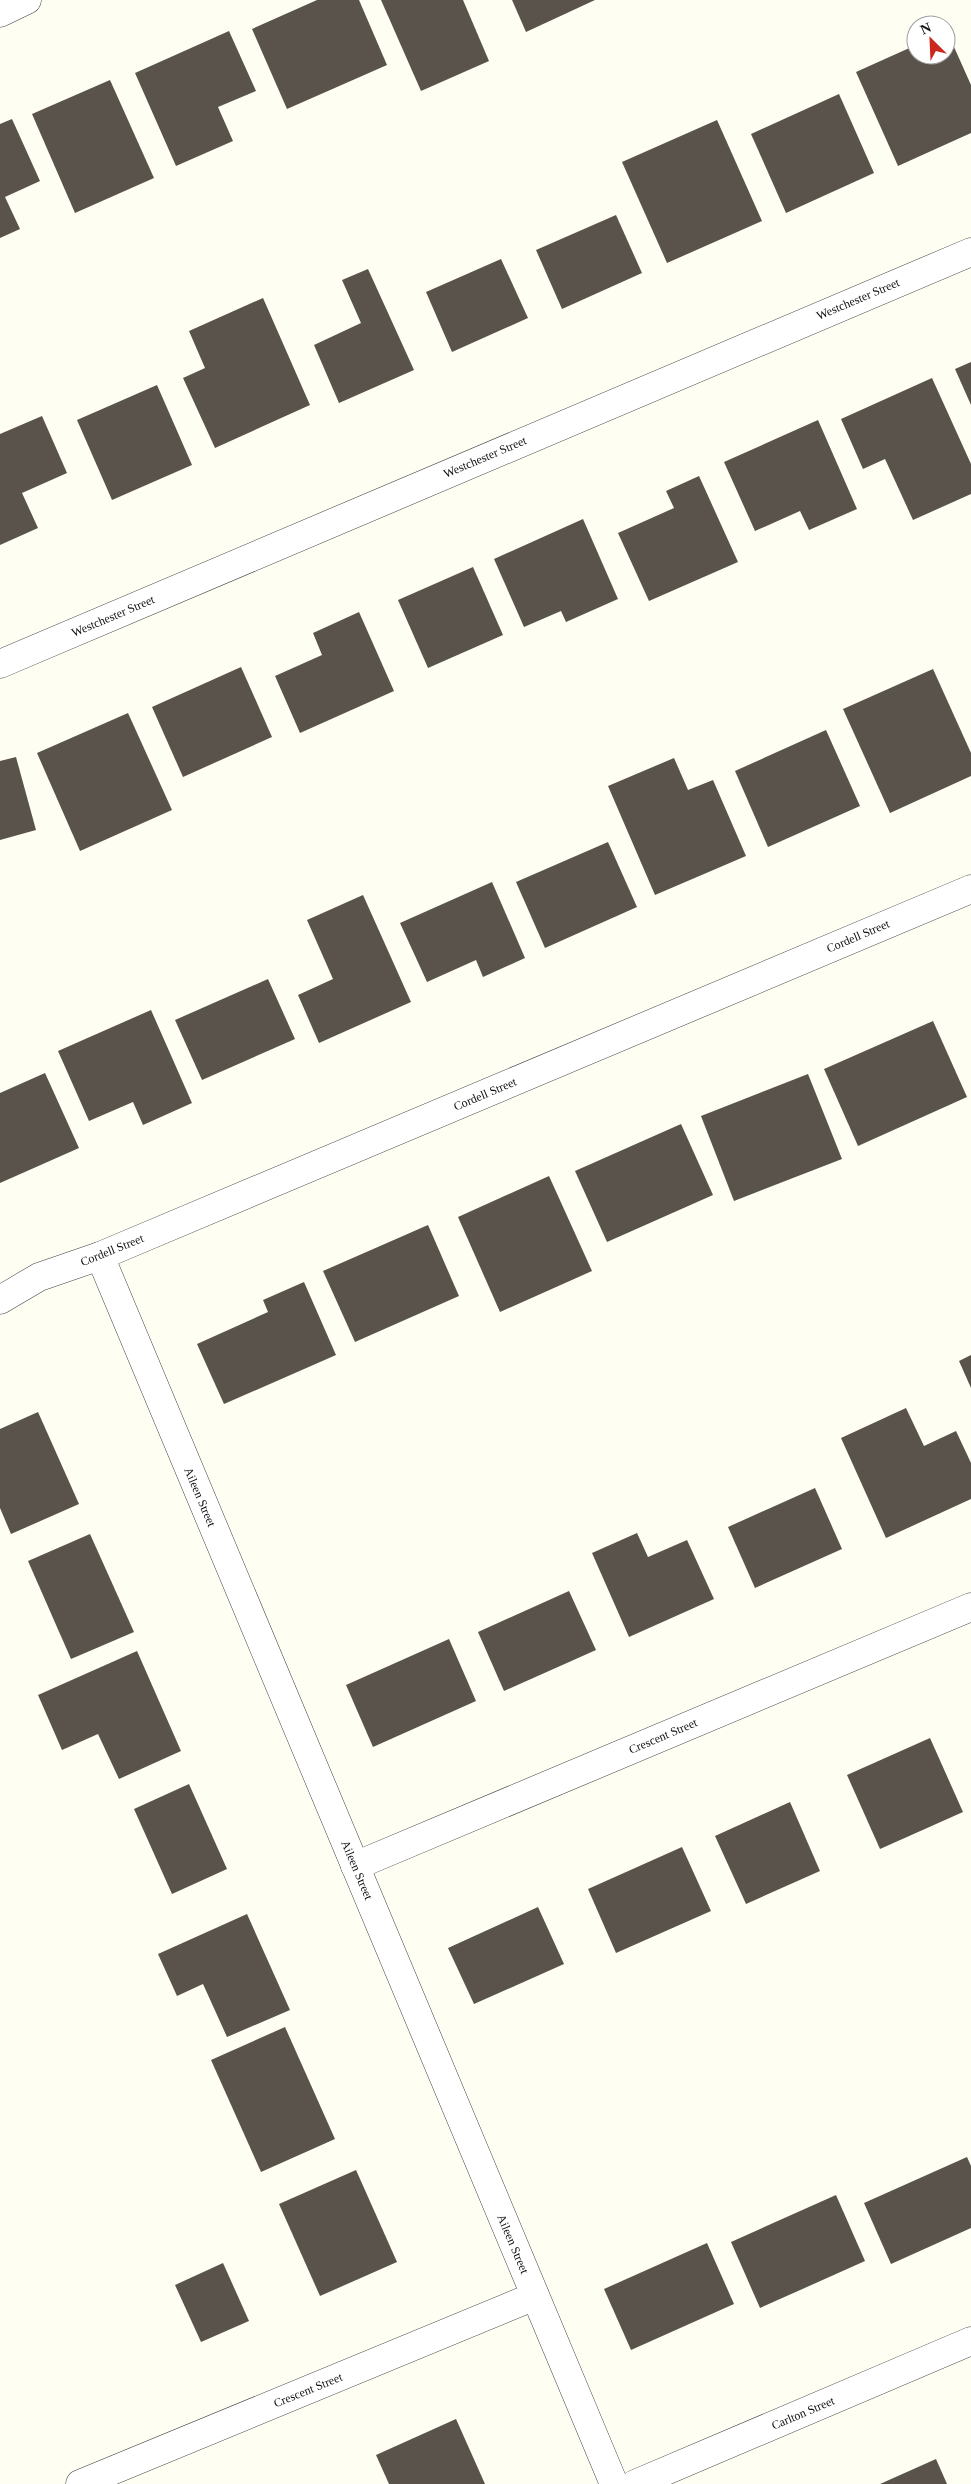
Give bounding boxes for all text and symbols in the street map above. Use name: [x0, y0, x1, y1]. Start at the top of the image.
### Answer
north arrow: [906, 15, 956, 65]
text: N: [918, 20, 934, 37]
street label: Westchester Street: [814, 275, 902, 323]
street label: Westchester Street: [441, 433, 529, 481]
street label: Westchester Street: [69, 592, 157, 640]
street label: Cordell Street: [824, 916, 892, 956]
street label: Cordell Street: [451, 1074, 519, 1114]
street label: Cordell Street: [78, 1231, 146, 1269]
street label: Aileen Street: [181, 1465, 219, 1529]
street label: Crescent Street: [627, 1715, 700, 1757]
street label: Aileen Street: [338, 1838, 376, 1902]
street label: Aileen Street: [494, 2212, 532, 2276]
street label: Crescent Street: [272, 2370, 345, 2410]
street label: Carlton Street: [769, 2393, 837, 2433]

